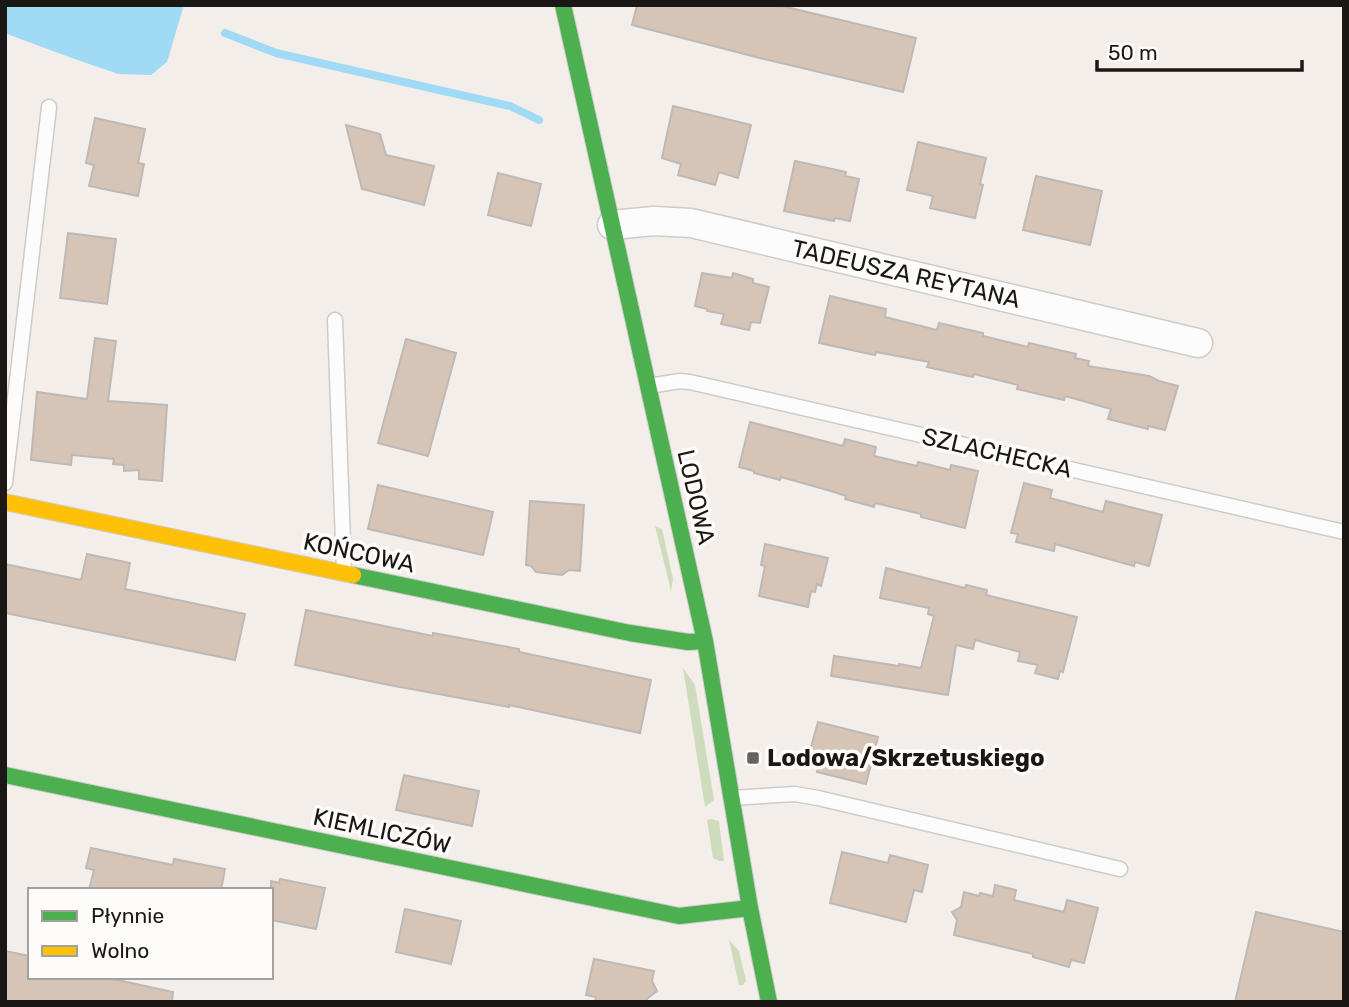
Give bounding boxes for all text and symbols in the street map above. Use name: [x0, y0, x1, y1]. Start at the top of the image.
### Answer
scale bar: [1097, 28, 1302, 72]
text: 50 m: [1108, 40, 1158, 65]
street label: TADEUSZA REYTANA: [789, 234, 1023, 314]
street label: SZLACHECKA: [920, 422, 1074, 484]
street label: LODOWA: [671, 447, 721, 547]
street label: KOŃCOWA: [301, 528, 417, 578]
place label: Lodowa/Skrzetuskiego: [767, 744, 1045, 772]
marker: Lodowa/Skrzetuskiego: [745, 750, 761, 766]
street label: KIEMLICZÓW: [311, 803, 453, 859]
legend: [28, 888, 273, 979]
text: Płynnie: [91, 903, 164, 928]
text: Wolno: [91, 938, 149, 963]

